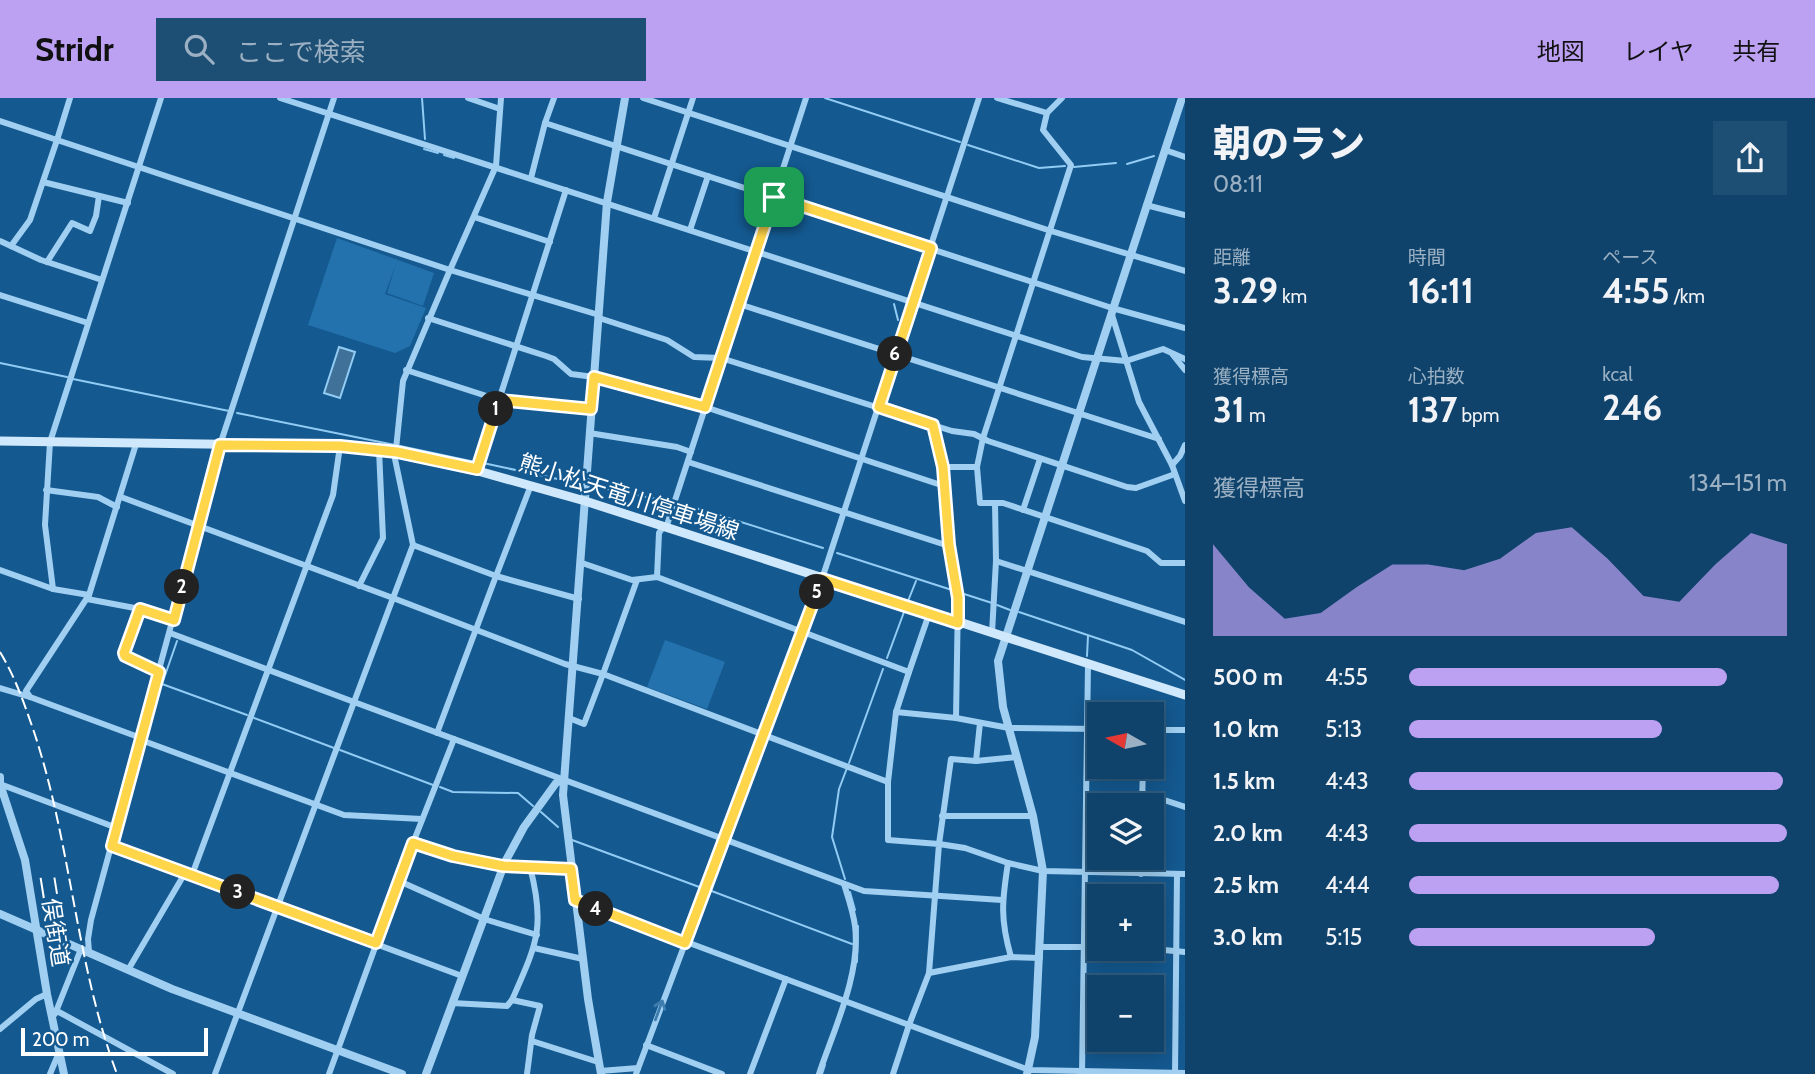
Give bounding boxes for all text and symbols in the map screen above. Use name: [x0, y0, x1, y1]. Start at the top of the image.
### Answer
search box: [156, 18, 646, 81]
text: Stridr: [35, 29, 114, 69]
icon: search: [180, 30, 218, 68]
text: ここで検索: [236, 36, 366, 68]
text: 地図: [1537, 37, 1585, 66]
text: レイヤ: [1623, 37, 1694, 66]
text: 共有: [1732, 37, 1780, 66]
text: 朝のラン: [1213, 120, 1365, 167]
button: share: [1713, 121, 1787, 195]
pin: [744, 167, 804, 227]
text: 08:11: [1213, 170, 1263, 198]
icon: arrive: [755, 178, 793, 216]
text: 距離: [1213, 246, 1251, 269]
text: 時間: [1408, 246, 1446, 269]
text: ペース: [1602, 246, 1658, 269]
text: 3.29: [1213, 269, 1278, 312]
text: 16:11: [1408, 269, 1474, 312]
text: 4:55: [1602, 269, 1669, 312]
text: km: [1278, 285, 1307, 308]
text: /km: [1669, 285, 1705, 308]
pin: 6: [878, 336, 912, 372]
text: 6: [889, 342, 900, 365]
text: kcal: [1602, 363, 1633, 386]
text: 獲得標高: [1213, 365, 1289, 388]
text: 心拍数: [1408, 365, 1465, 388]
text: 246: [1602, 386, 1662, 429]
text: 31: [1213, 388, 1245, 431]
text: 137: [1408, 388, 1457, 431]
pin: 1: [478, 392, 514, 426]
text: 1: [492, 397, 499, 420]
text: m: [1245, 404, 1266, 427]
text: bpm: [1457, 404, 1499, 427]
street label: 熊小松天竜川停車場線: [515, 448, 743, 546]
text: 134–151 m: [1689, 469, 1787, 497]
text: 獲得標高: [1213, 474, 1305, 502]
pin: 2: [164, 570, 200, 604]
pin: 5: [800, 574, 834, 610]
text: 2: [176, 575, 187, 598]
text: 5: [811, 580, 822, 603]
text: 500 m: [1213, 663, 1283, 691]
text: 4:55: [1325, 663, 1368, 691]
north arrow: [1087, 702, 1164, 779]
map controls: [1087, 702, 1164, 1052]
text: 1.0 km: [1213, 715, 1279, 743]
text: 5:13: [1325, 715, 1362, 743]
text: 1.5 km: [1213, 767, 1275, 795]
text: 4:43: [1325, 767, 1369, 795]
button: layers: [1087, 793, 1164, 870]
text: 2.0 km: [1213, 819, 1283, 847]
text: 4:43: [1325, 819, 1369, 847]
text: 2.5 km: [1213, 871, 1279, 899]
text: 4:44: [1325, 871, 1370, 899]
street label: 二俣街道: [33, 873, 75, 969]
pin: 3: [220, 874, 256, 910]
text: 3: [232, 880, 243, 903]
button: +: [1087, 884, 1164, 961]
pin: 4: [578, 892, 614, 926]
text: 4: [590, 897, 601, 920]
text: 3.0 km: [1213, 923, 1283, 951]
text: 5:15: [1325, 923, 1362, 951]
button: −: [1087, 975, 1164, 1052]
one-way arrow: [654, 1000, 667, 1022]
scale bar: [21, 1025, 208, 1057]
text: 200 m: [32, 1028, 89, 1051]

